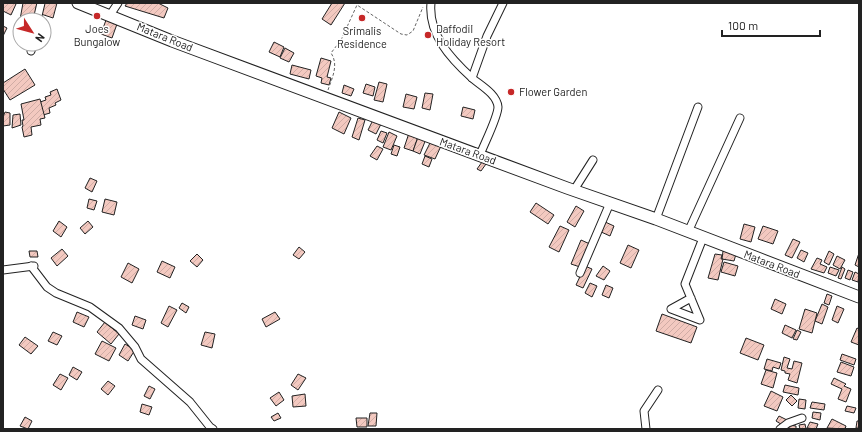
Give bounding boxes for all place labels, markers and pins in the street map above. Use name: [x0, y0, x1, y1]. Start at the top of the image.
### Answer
marker: Joes Bungalow: [92, 11, 102, 21]
marker: Srimalis Residence: [357, 13, 367, 23]
place label: Joes Bungalow: [74, 22, 120, 48]
place label: Daffodil Holiday Resort: [436, 22, 505, 48]
place label: Srimalis Residence: [337, 24, 387, 50]
marker: Daffodil Holiday Resort: [423, 30, 433, 40]
place label: Flower Garden: [519, 85, 587, 98]
marker: Flower Garden: [506, 87, 516, 97]

